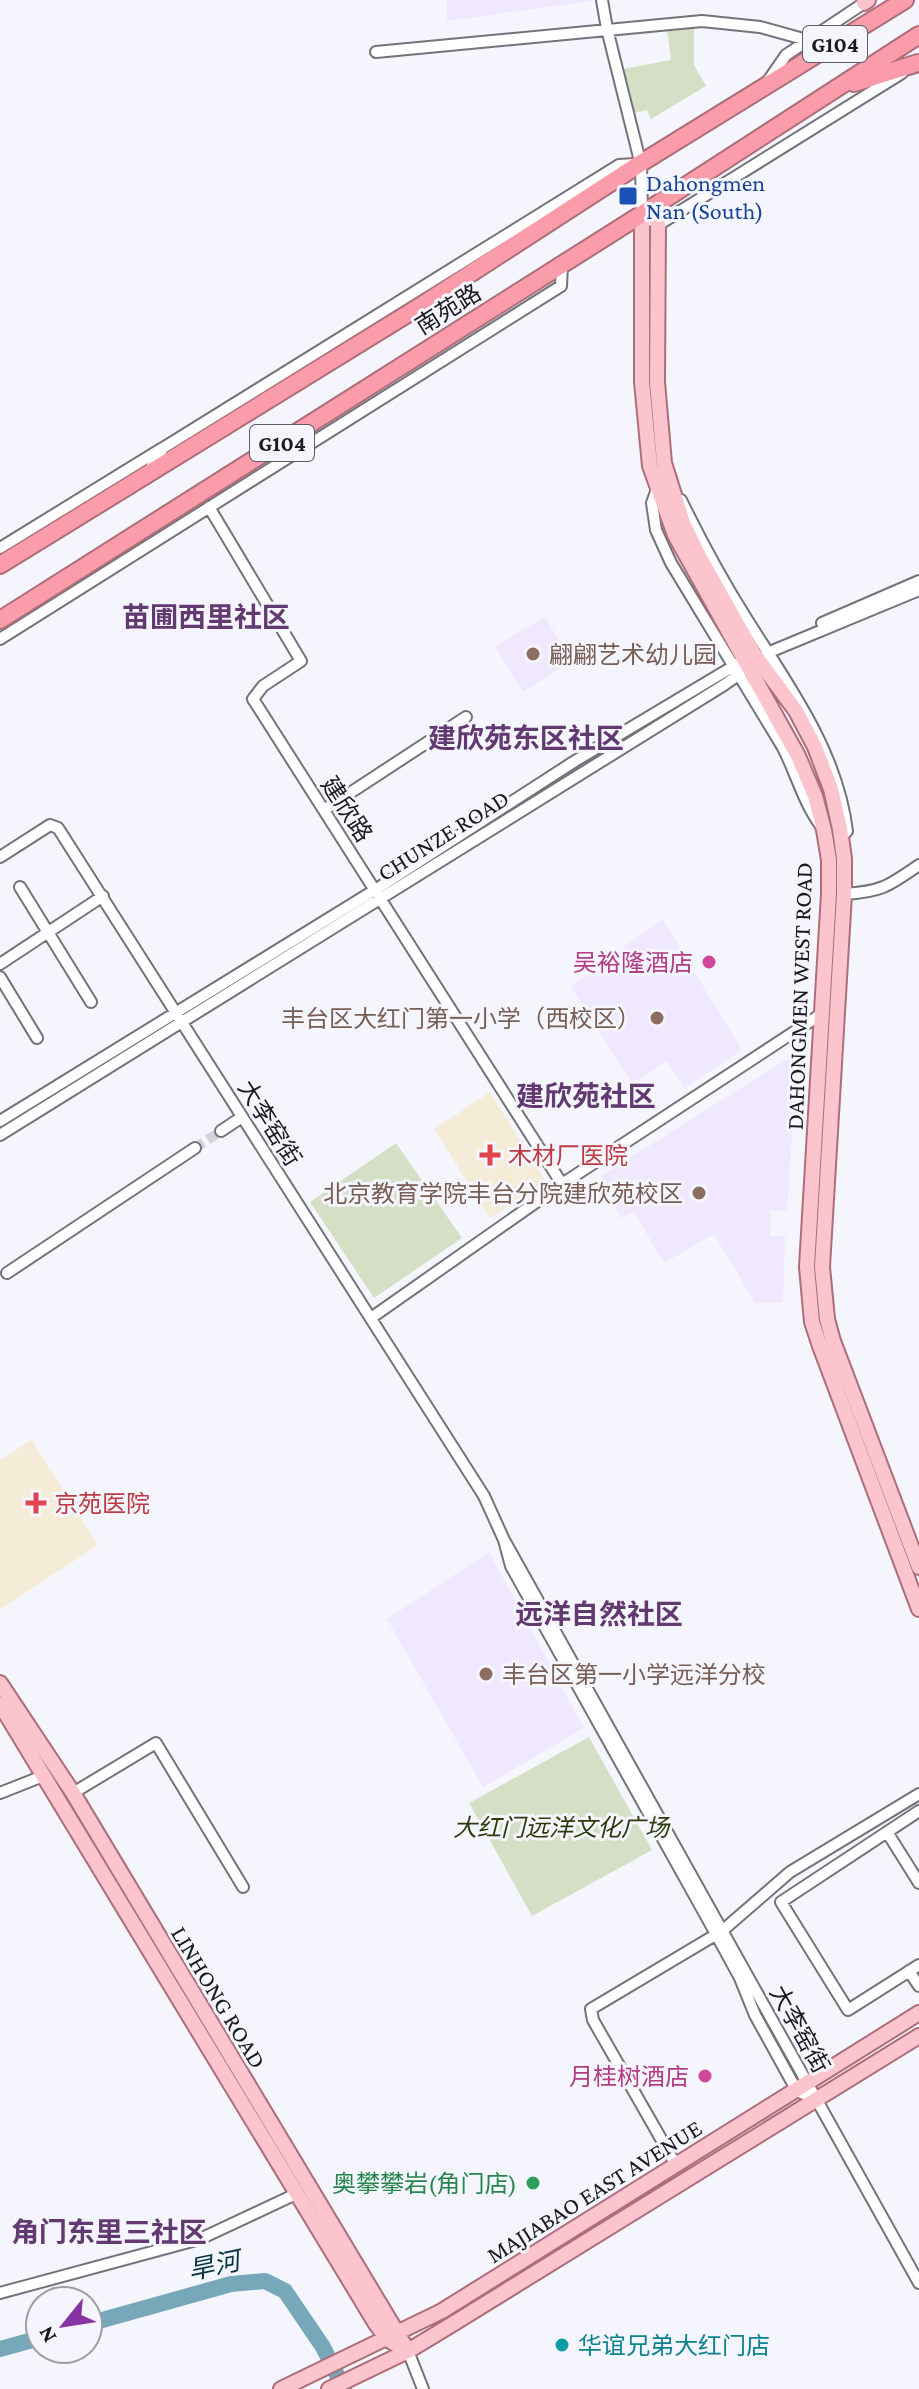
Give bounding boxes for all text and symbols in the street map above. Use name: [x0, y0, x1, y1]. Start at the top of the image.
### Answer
road number: G104: [803, 26, 867, 62]
place label: Dahongmen Nan (South): [646, 169, 765, 225]
marker: Dahongmen Nan (South): [617, 185, 639, 207]
street label: 南苑路: [410, 278, 486, 340]
road number: G104: [250, 425, 314, 461]
district label: 苗圃西里社区: [122, 602, 290, 633]
place label: 翩翩艺术幼儿园: [549, 641, 717, 668]
marker: 翩翩艺术幼儿园: [524, 645, 542, 663]
district label: 建欣苑东区社区: [428, 723, 624, 754]
street label: 建欣路: [316, 771, 378, 847]
street label: CHUNZE ROAD: [372, 784, 514, 886]
street label: DAHONGMEN WEST ROAD: [781, 862, 817, 1130]
place label: 吴裕隆酒店: [573, 949, 693, 976]
marker: 吴裕隆酒店: [700, 953, 718, 971]
place label: 丰台区大红门第一小学（西校区）: [281, 1005, 641, 1032]
marker: 丰台区大红门第一小学（西校区）: [648, 1009, 666, 1027]
street label: 大李窑街: [233, 1075, 307, 1171]
district label: 建欣苑社区: [516, 1081, 656, 1112]
place label: 木材厂医院: [508, 1142, 628, 1169]
marker: 木材厂医院: [479, 1144, 501, 1166]
place label: 北京教育学院丰台分院建欣苑校区: [323, 1180, 683, 1207]
marker: 北京教育学院丰台分院建欣苑校区: [690, 1184, 708, 1202]
place label: 京苑医院: [54, 1490, 150, 1517]
marker: 京苑医院: [25, 1492, 47, 1514]
district label: 远洋自然社区: [515, 1599, 683, 1630]
place label: 丰台区第一小学远洋分校: [502, 1661, 766, 1688]
marker: 丰台区第一小学远洋分校: [477, 1665, 495, 1683]
park label: 大红门远洋文化广场: [453, 1814, 671, 1841]
street label: LINHONG ROAD: [166, 1921, 272, 2073]
street label: 大李窑街: [765, 1980, 835, 2078]
place label: 月桂树酒店: [569, 2063, 689, 2090]
marker: 月桂树酒店: [696, 2067, 714, 2085]
street label: MAJIABAO EAST AVENUE: [482, 2114, 706, 2268]
place label: 奥攀攀岩(角门店): [332, 2170, 517, 2198]
marker: 奥攀攀岩(角门店): [524, 2174, 542, 2192]
district label: 角门东里三社区: [11, 2217, 207, 2248]
water label: 旱河: [186, 2245, 247, 2286]
north arrow: [24, 2285, 104, 2365]
text: N: [33, 2322, 62, 2347]
place label: 华谊兄弟大红门店: [578, 2332, 770, 2359]
marker: 华谊兄弟大红门店: [553, 2336, 571, 2354]

